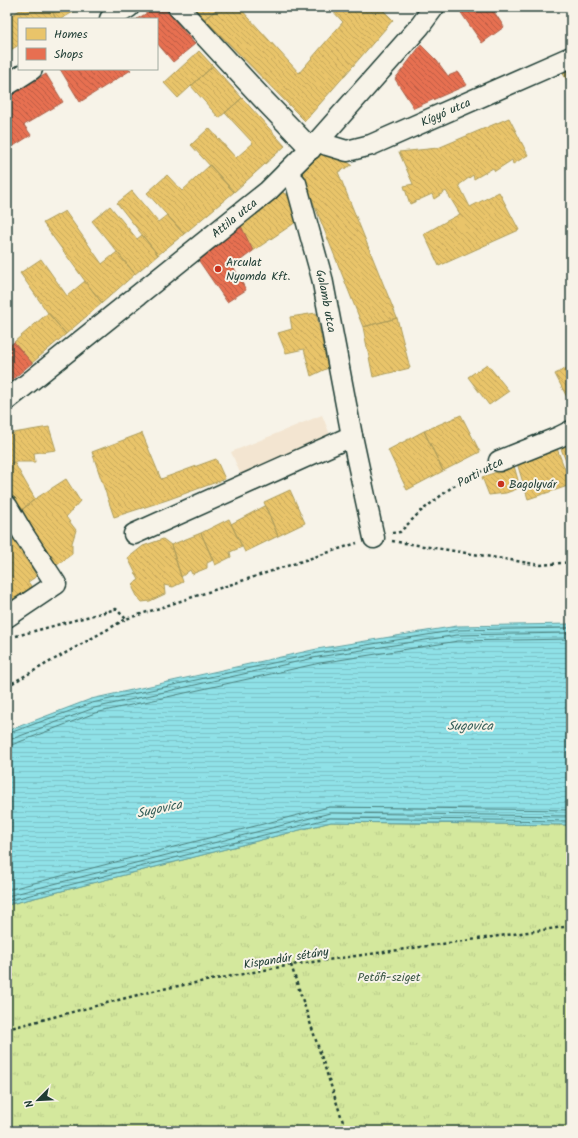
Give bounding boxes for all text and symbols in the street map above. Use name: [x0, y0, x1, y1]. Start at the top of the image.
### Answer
legend: [18, 18, 158, 70]
text: Homes: [54, 25, 88, 44]
text: Shops: [54, 45, 83, 64]
street label: Kígyó utca: [418, 93, 474, 132]
street label: Attila utca: [207, 194, 262, 243]
place label: Arculat Nyomda Kft.: [226, 253, 290, 286]
marker: Arculat Nyomda Kft.: [213, 264, 223, 274]
street label: Galamb utca: [310, 267, 341, 334]
street label: Parti utca: [454, 452, 507, 493]
place label: Bagolyvár: [509, 475, 558, 494]
marker: Bagolyvár: [496, 479, 506, 489]
water label: Sugovica: [447, 716, 494, 737]
water label: Sugovica: [135, 794, 185, 824]
street label: Kispandúr sétány: [242, 942, 330, 975]
park label: Petőfi-sziget: [358, 968, 421, 987]
north arrow: [18, 1080, 58, 1120]
text: N: [20, 1097, 39, 1110]

